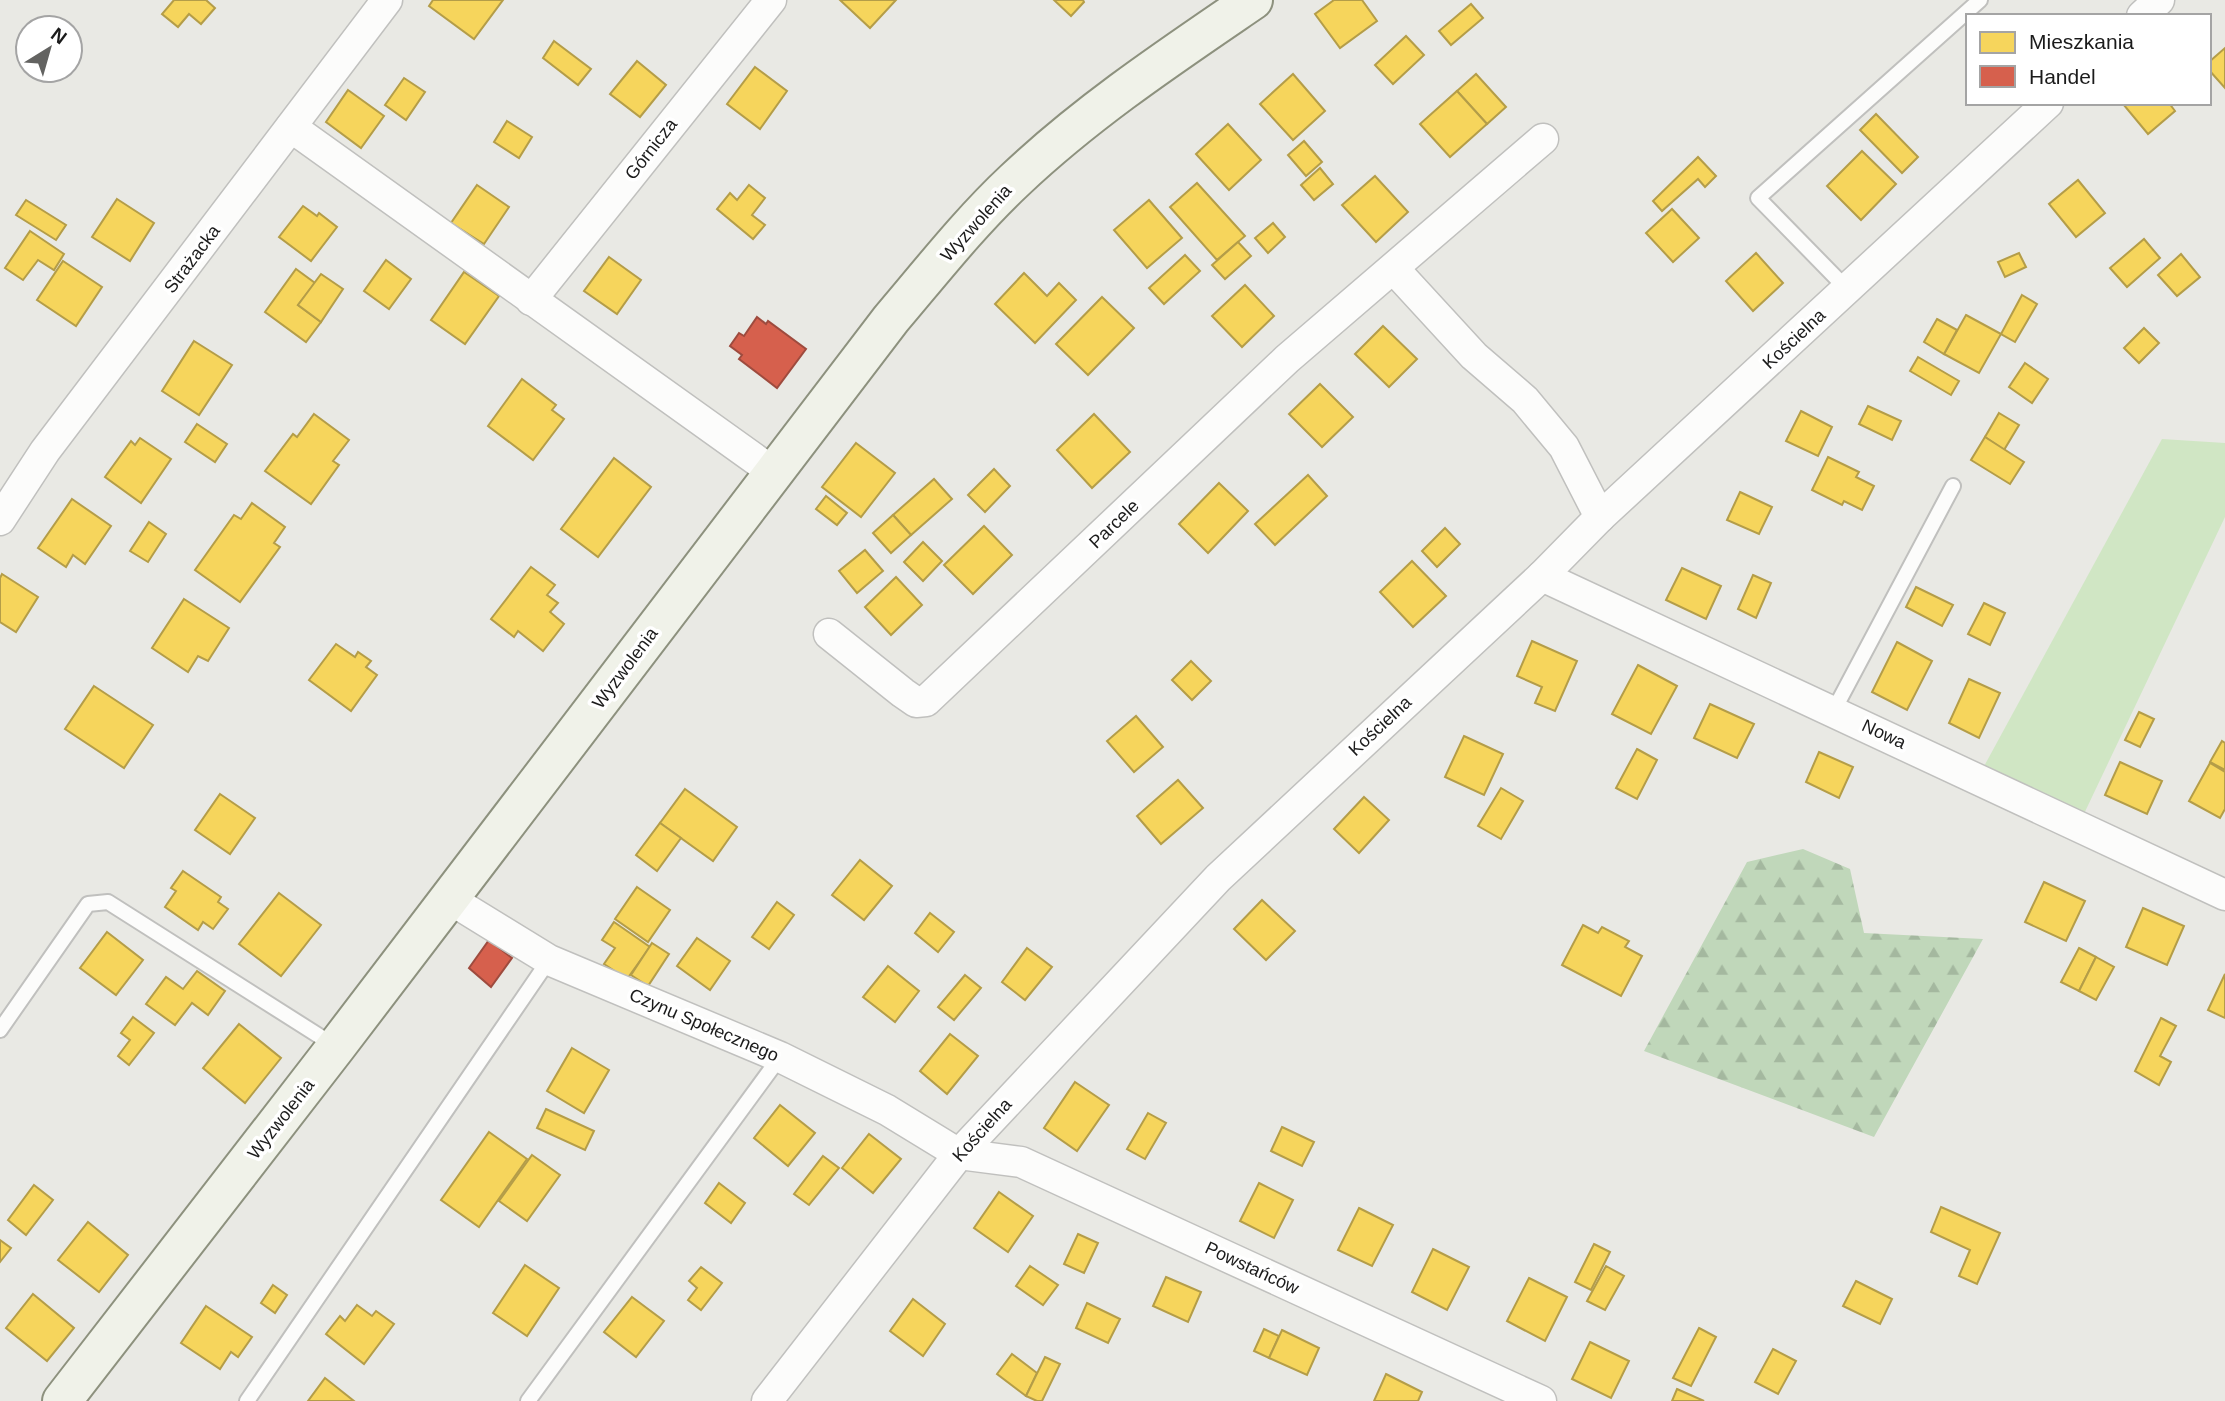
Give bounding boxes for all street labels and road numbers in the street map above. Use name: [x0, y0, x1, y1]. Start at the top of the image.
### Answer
street label: Górnicza: [621, 114, 682, 184]
street label: Wyzwolenia: [936, 180, 1016, 265]
street label: Strażacka: [160, 220, 225, 297]
street label: Kościelna: [1759, 304, 1830, 373]
street label: Parcele: [1085, 496, 1143, 552]
street label: Wyzwolenia: [588, 623, 662, 712]
street label: Kościelna: [1345, 691, 1416, 760]
street label: Nowa: [1859, 715, 1910, 753]
street label: Czynu Społecznego: [626, 985, 782, 1065]
street label: Wyzwolenia: [244, 1074, 319, 1163]
street label: Kościelna: [948, 1094, 1016, 1166]
street label: Powstańców: [1202, 1238, 1303, 1299]

